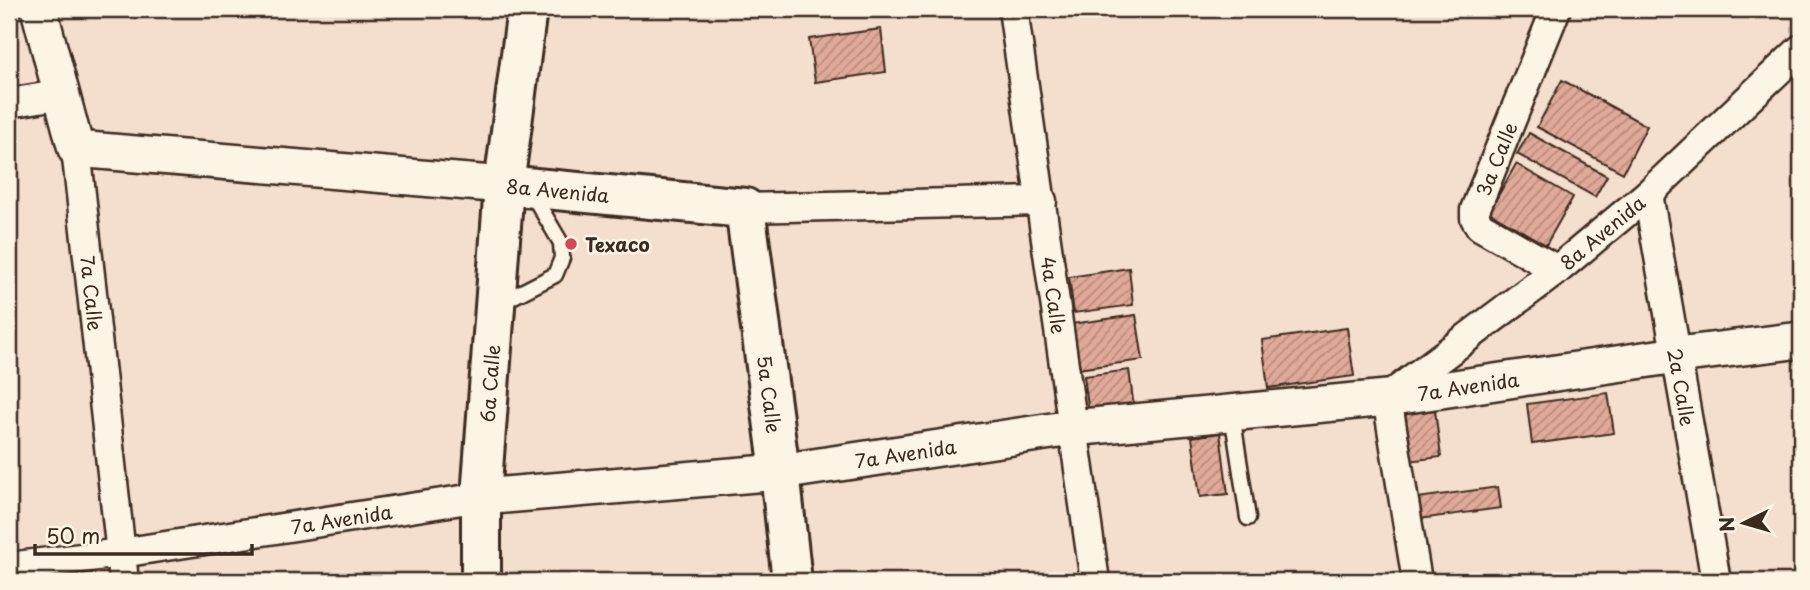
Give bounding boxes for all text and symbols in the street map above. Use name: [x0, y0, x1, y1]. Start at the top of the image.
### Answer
street label: 3a Calle: [1468, 118, 1524, 200]
street label: 8a Avenida: [505, 171, 611, 209]
street label: 8a Avenida: [1553, 188, 1651, 276]
place label: Texaco: [585, 230, 650, 258]
marker: Texaco: [563, 236, 579, 252]
street label: 7a Calle: [74, 254, 110, 332]
street label: 4a Calle: [1035, 255, 1073, 336]
street label: 6a Calle: [473, 344, 506, 423]
street label: 2a Calle: [1661, 346, 1702, 428]
street label: 5a Calle: [751, 354, 789, 435]
street label: 7a Avenida: [1416, 365, 1521, 407]
street label: 7a Avenida: [853, 432, 958, 475]
north arrow: [1708, 489, 1778, 558]
street label: 7a Avenida: [289, 497, 394, 540]
scale bar: [35, 513, 252, 557]
text: N: [1711, 516, 1741, 533]
text: 50 m: [46, 519, 100, 551]

